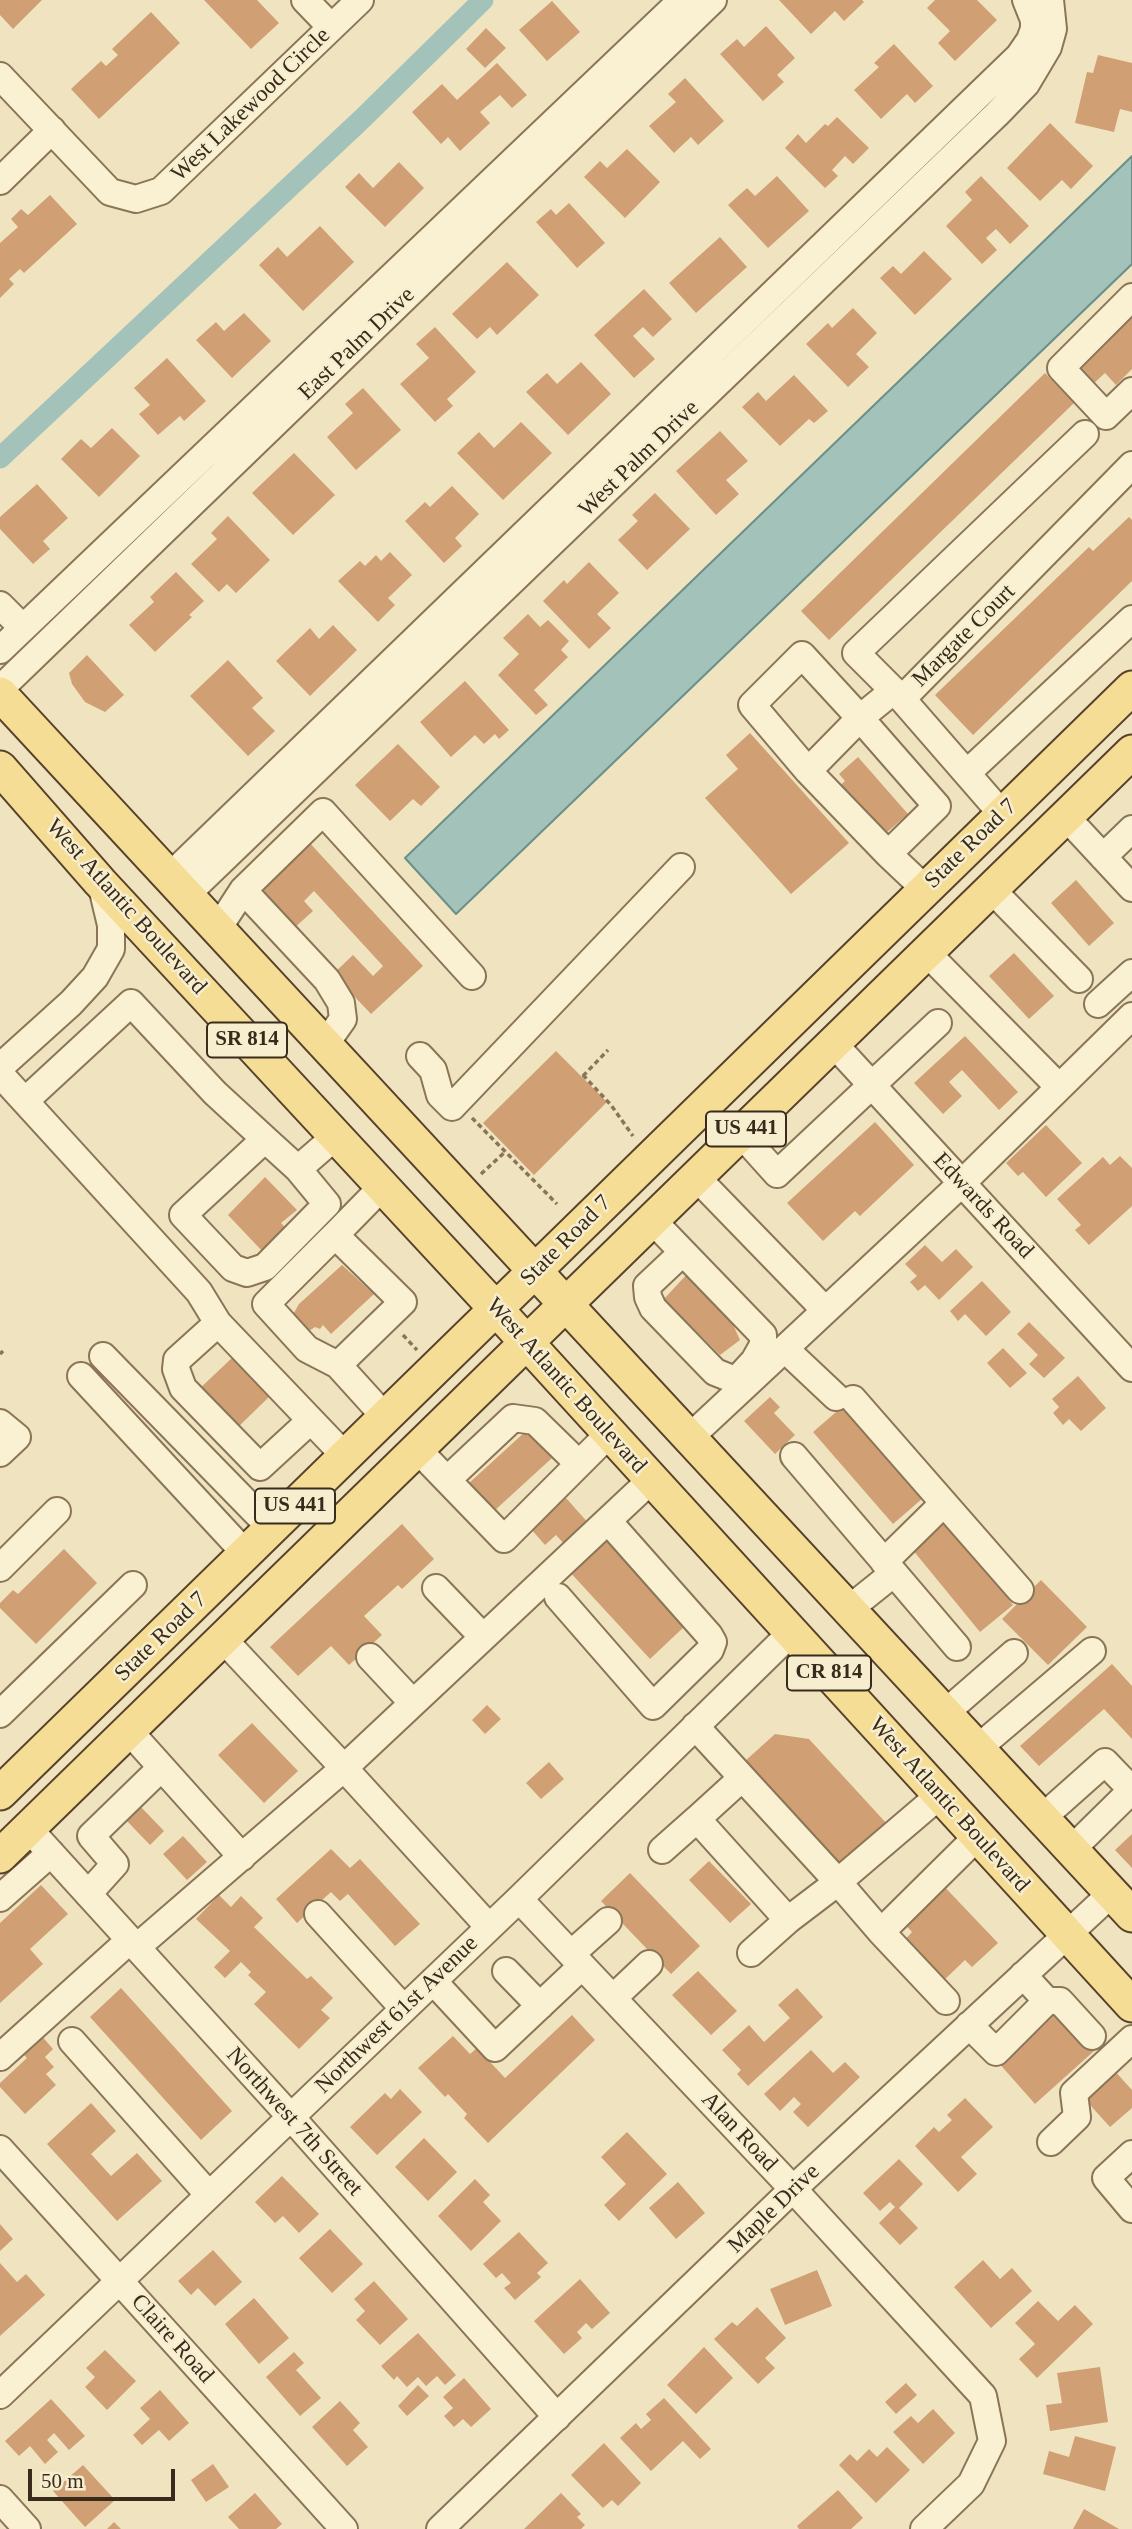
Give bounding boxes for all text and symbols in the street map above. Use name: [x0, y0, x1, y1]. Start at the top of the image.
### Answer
street label: West Lakewood Circle: [166, 22, 336, 188]
street label: East Palm Drive: [293, 282, 421, 406]
street label: West Palm Drive: [573, 395, 705, 523]
street label: Margate Court: [907, 579, 1021, 693]
street label: State Road 7: [919, 793, 1023, 895]
street label: West Atlantic Boulevard: [40, 813, 212, 1001]
road number: SR 814: [207, 1023, 287, 1058]
road number: US 441: [706, 1112, 786, 1146]
street label: Edwards Road: [927, 1147, 1039, 1265]
street label: State Road 7: [515, 1190, 617, 1292]
street label: West Atlantic Boulevard: [480, 1292, 652, 1480]
road number: US 441: [255, 1488, 335, 1524]
street label: State Road 7: [109, 1586, 213, 1688]
road number: CR 814: [787, 1656, 871, 1690]
street label: West Atlantic Boulevard: [863, 1711, 1035, 1899]
street label: Northwest 61st Avenue: [310, 1930, 484, 2100]
street label: Northwest 7th Street: [220, 2042, 368, 2202]
street label: Alan Road: [695, 2086, 783, 2178]
street label: Maple Drive: [722, 2158, 826, 2260]
street label: Claire Road: [125, 2289, 219, 2389]
scale bar: [32, 2456, 178, 2500]
text: 50 m: [41, 2469, 84, 2493]

